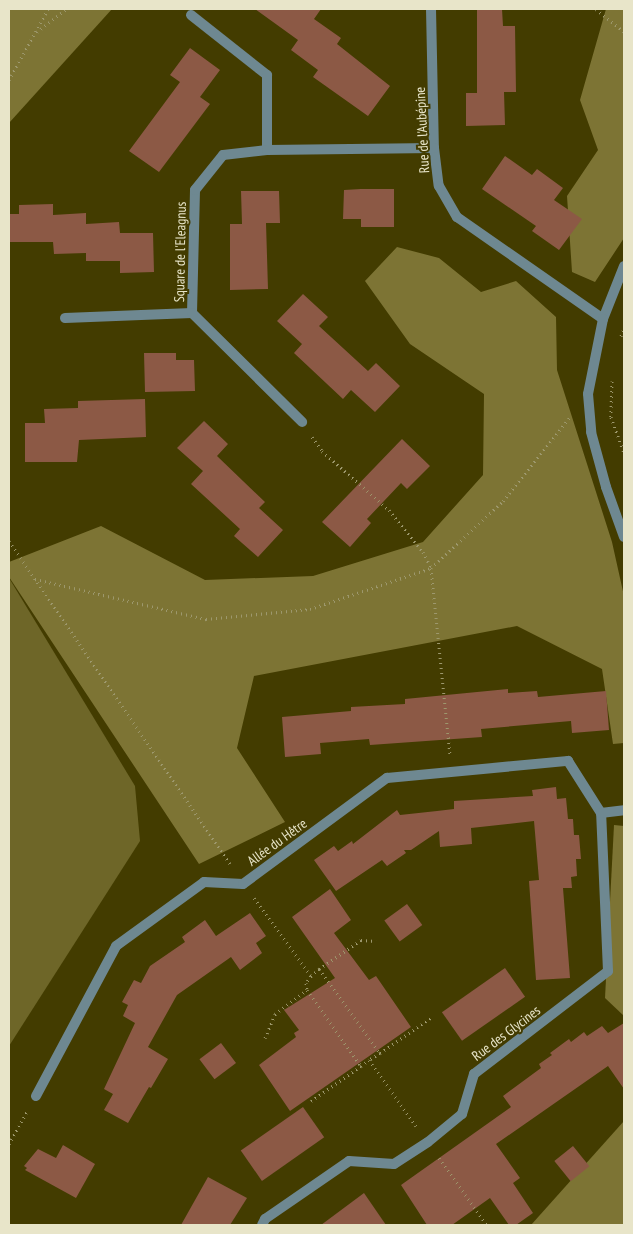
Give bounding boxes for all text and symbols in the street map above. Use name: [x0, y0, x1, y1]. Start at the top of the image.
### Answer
street label: Rue de l'Aubépine: [411, 86, 433, 174]
street label: Square de l'Eleagnus: [171, 202, 189, 302]
street label: Allée du Hêtre: [244, 815, 310, 869]
street label: Rue des Glycines: [469, 1002, 543, 1064]

